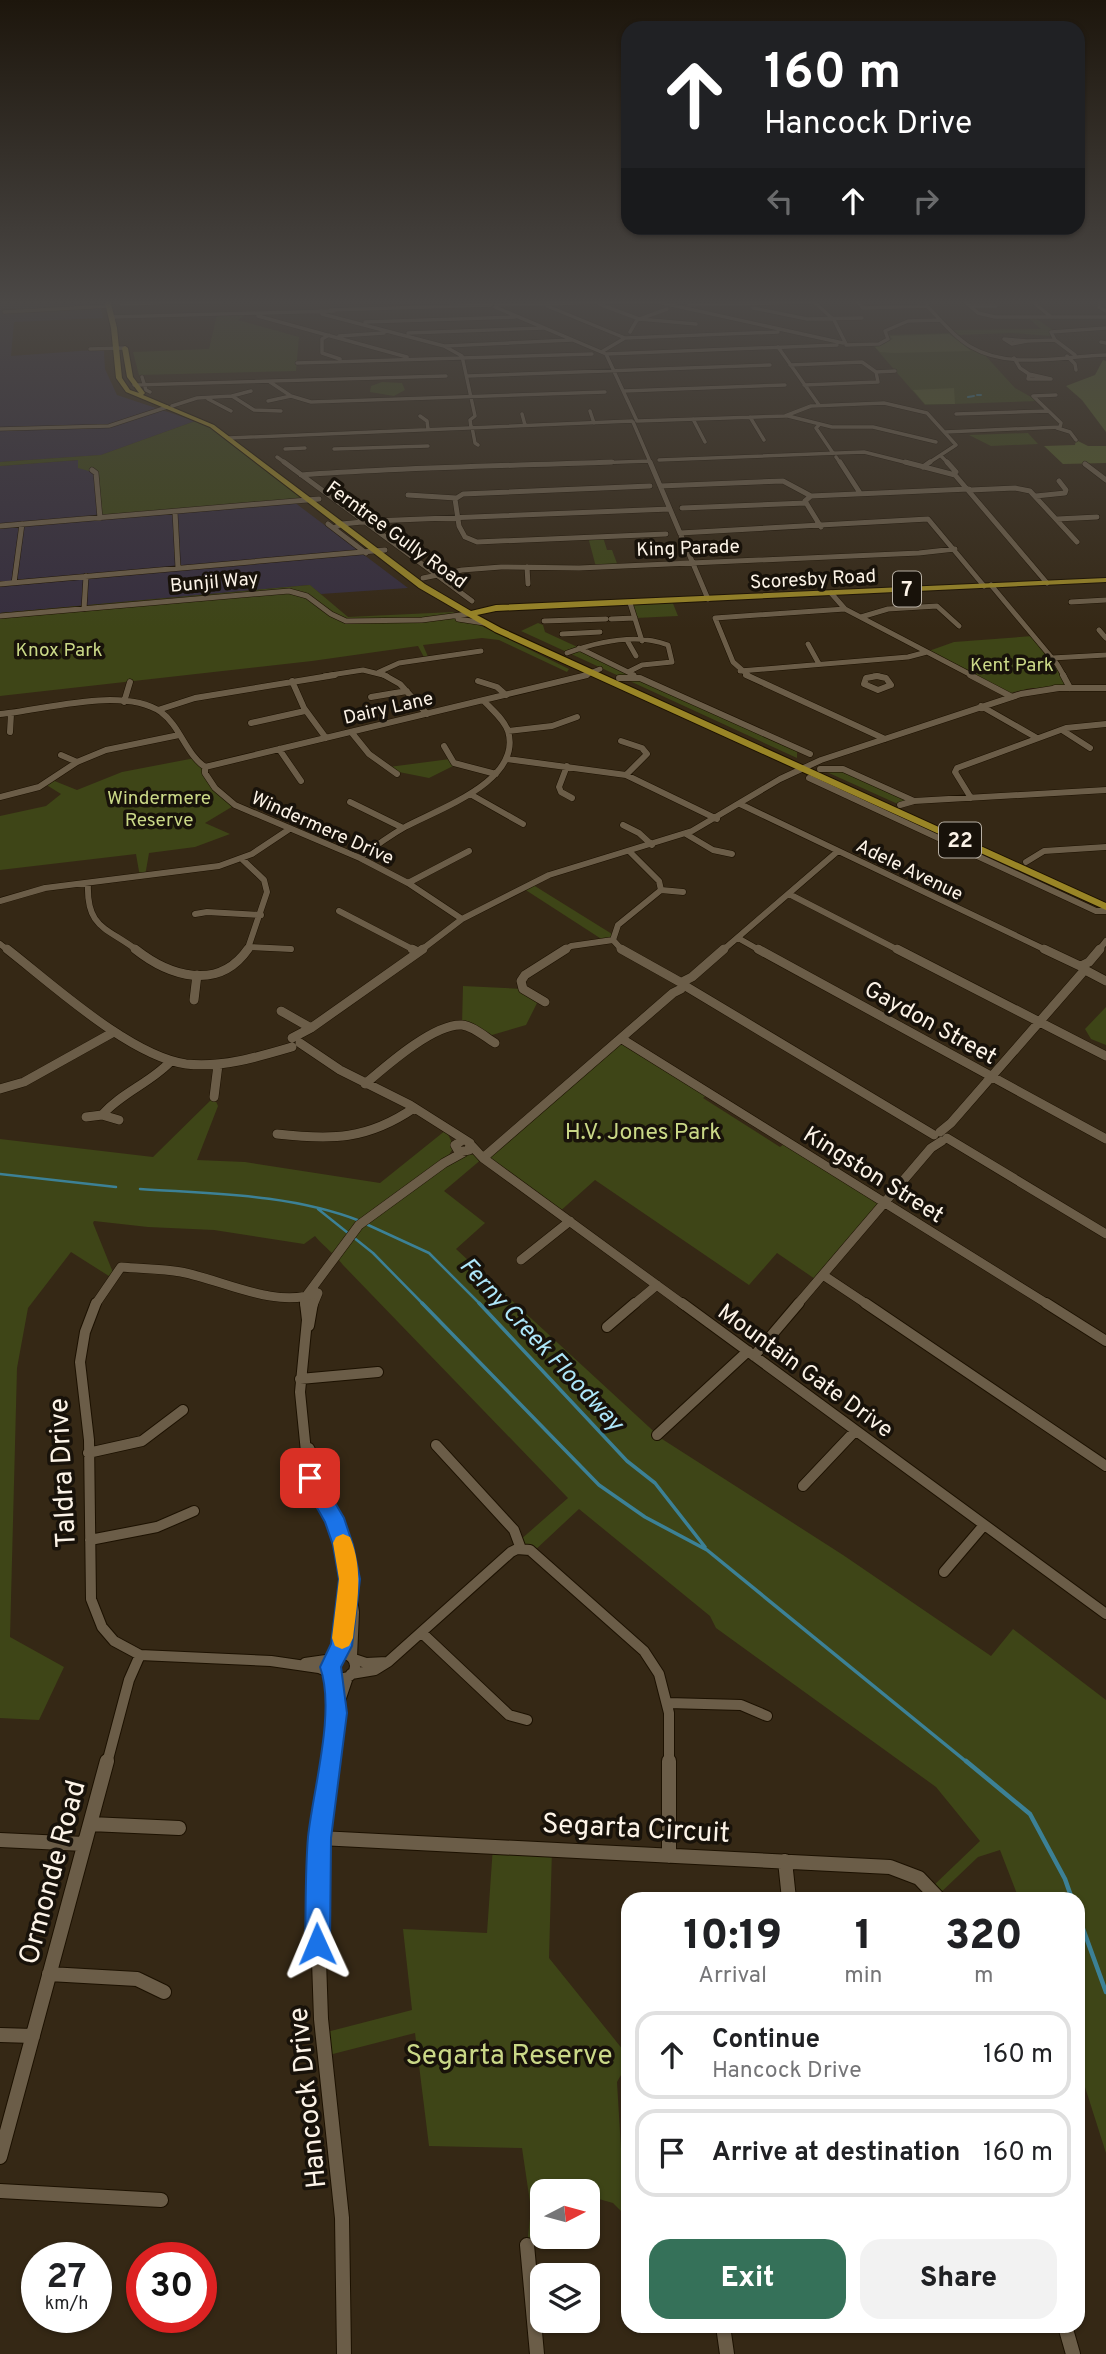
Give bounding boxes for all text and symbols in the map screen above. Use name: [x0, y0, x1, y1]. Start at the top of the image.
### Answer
text: 160 m: [764, 44, 901, 106]
icon: ahead: [649, 49, 740, 140]
text: Hancock Drive: [764, 105, 972, 145]
icon: left: [761, 182, 799, 220]
icon: ahead: [834, 182, 872, 220]
icon: right: [907, 182, 945, 220]
street label: Ferntree Gully Road: [321, 477, 471, 595]
street label: King Parade: [636, 535, 740, 563]
street label: Scoresby Road: [749, 565, 877, 595]
street label: Bunjil Way: [169, 567, 259, 599]
road number: 7: [893, 572, 921, 606]
park label: Knox Park: [15, 639, 103, 663]
park label: Kent Park: [970, 654, 1054, 678]
street label: Dairy Lane: [341, 687, 436, 731]
park label: Windermere Reserve: [107, 787, 211, 833]
street label: Windermere Drive: [247, 787, 397, 871]
road number: 22: [939, 822, 981, 858]
street label: Adele Avenue: [852, 835, 967, 907]
street label: Gaydon Street: [858, 976, 1001, 1073]
park label: H.V. Jones Park: [565, 1119, 721, 1148]
street label: Kingston Street: [797, 1121, 948, 1231]
water label: Ferny Creek Floodway: [452, 1252, 630, 1440]
street label: Mountain Gate Drive: [711, 1299, 898, 1446]
street label: Taldra Drive: [42, 1397, 86, 1549]
pin: [280, 1448, 340, 1508]
icon: arrive: [291, 1459, 329, 1497]
street label: Ormonde Road: [12, 1777, 96, 1969]
street label: Segarta Circuit: [541, 1807, 731, 1853]
position arrow: [280, 1907, 354, 1981]
text: 10:19: [683, 1911, 782, 1964]
text: 1: [855, 1911, 872, 1964]
text: 320: [945, 1911, 1023, 1964]
text: Arrival: [698, 1962, 767, 1991]
text: min: [844, 1962, 883, 1991]
text: m: [974, 1962, 994, 1991]
street label: Hancock Drive: [282, 2005, 336, 2190]
text: Continue: [712, 2024, 820, 2057]
icon: ahead: [653, 2036, 691, 2074]
park label: Segarta Reserve: [405, 2039, 613, 2075]
text: 160 m: [983, 2039, 1053, 2072]
text: Hancock Drive: [712, 2057, 862, 2086]
icon: arrive: [653, 2134, 691, 2172]
text: Arrive at destination: [712, 2137, 960, 2170]
text: 160 m: [983, 2137, 1053, 2170]
north arrow: [530, 2179, 600, 2249]
map controls: [530, 2179, 600, 2333]
button: Exit: [649, 2239, 846, 2319]
button: Share: [860, 2239, 1057, 2319]
speed limit sign: 30: [126, 2242, 217, 2333]
text: 27: [47, 2256, 86, 2300]
button: layers: [530, 2263, 600, 2333]
text: km/h: [45, 2293, 88, 2316]

